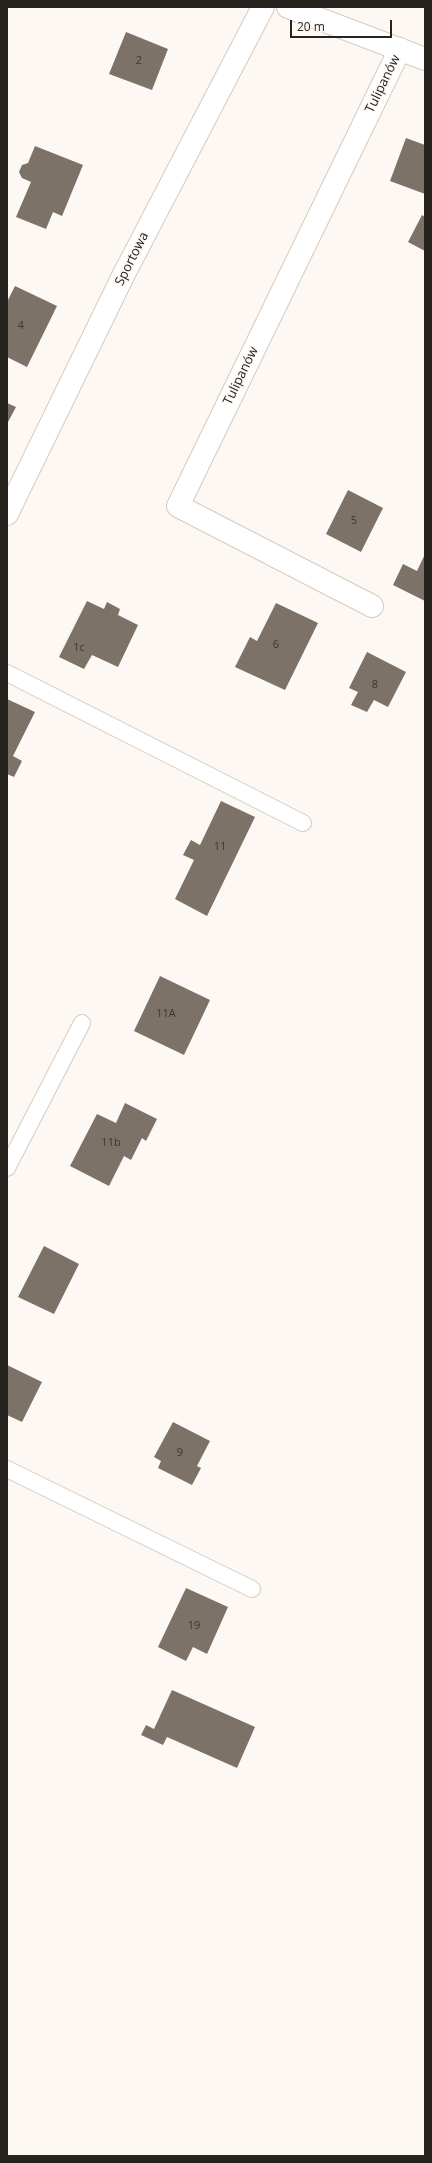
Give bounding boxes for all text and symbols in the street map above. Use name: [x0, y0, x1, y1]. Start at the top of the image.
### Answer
scale bar: [292, 12, 394, 38]
text: 20 m: [297, 18, 325, 35]
street label: Tulipanów: [362, 52, 404, 116]
house number: 2: [136, 54, 142, 68]
street label: Sportowa: [112, 230, 152, 288]
house number: 4: [18, 319, 24, 333]
street label: Tulipanów: [220, 344, 262, 408]
house number: 5: [351, 514, 357, 528]
house number: 6: [273, 638, 279, 652]
house number: 1c: [73, 641, 85, 655]
house number: 8: [372, 678, 378, 692]
house number: 11: [214, 840, 226, 854]
house number: 11A: [156, 1007, 176, 1021]
house number: 11b: [101, 1136, 121, 1150]
house number: 9: [177, 1446, 183, 1460]
house number: 19: [188, 1619, 200, 1633]

